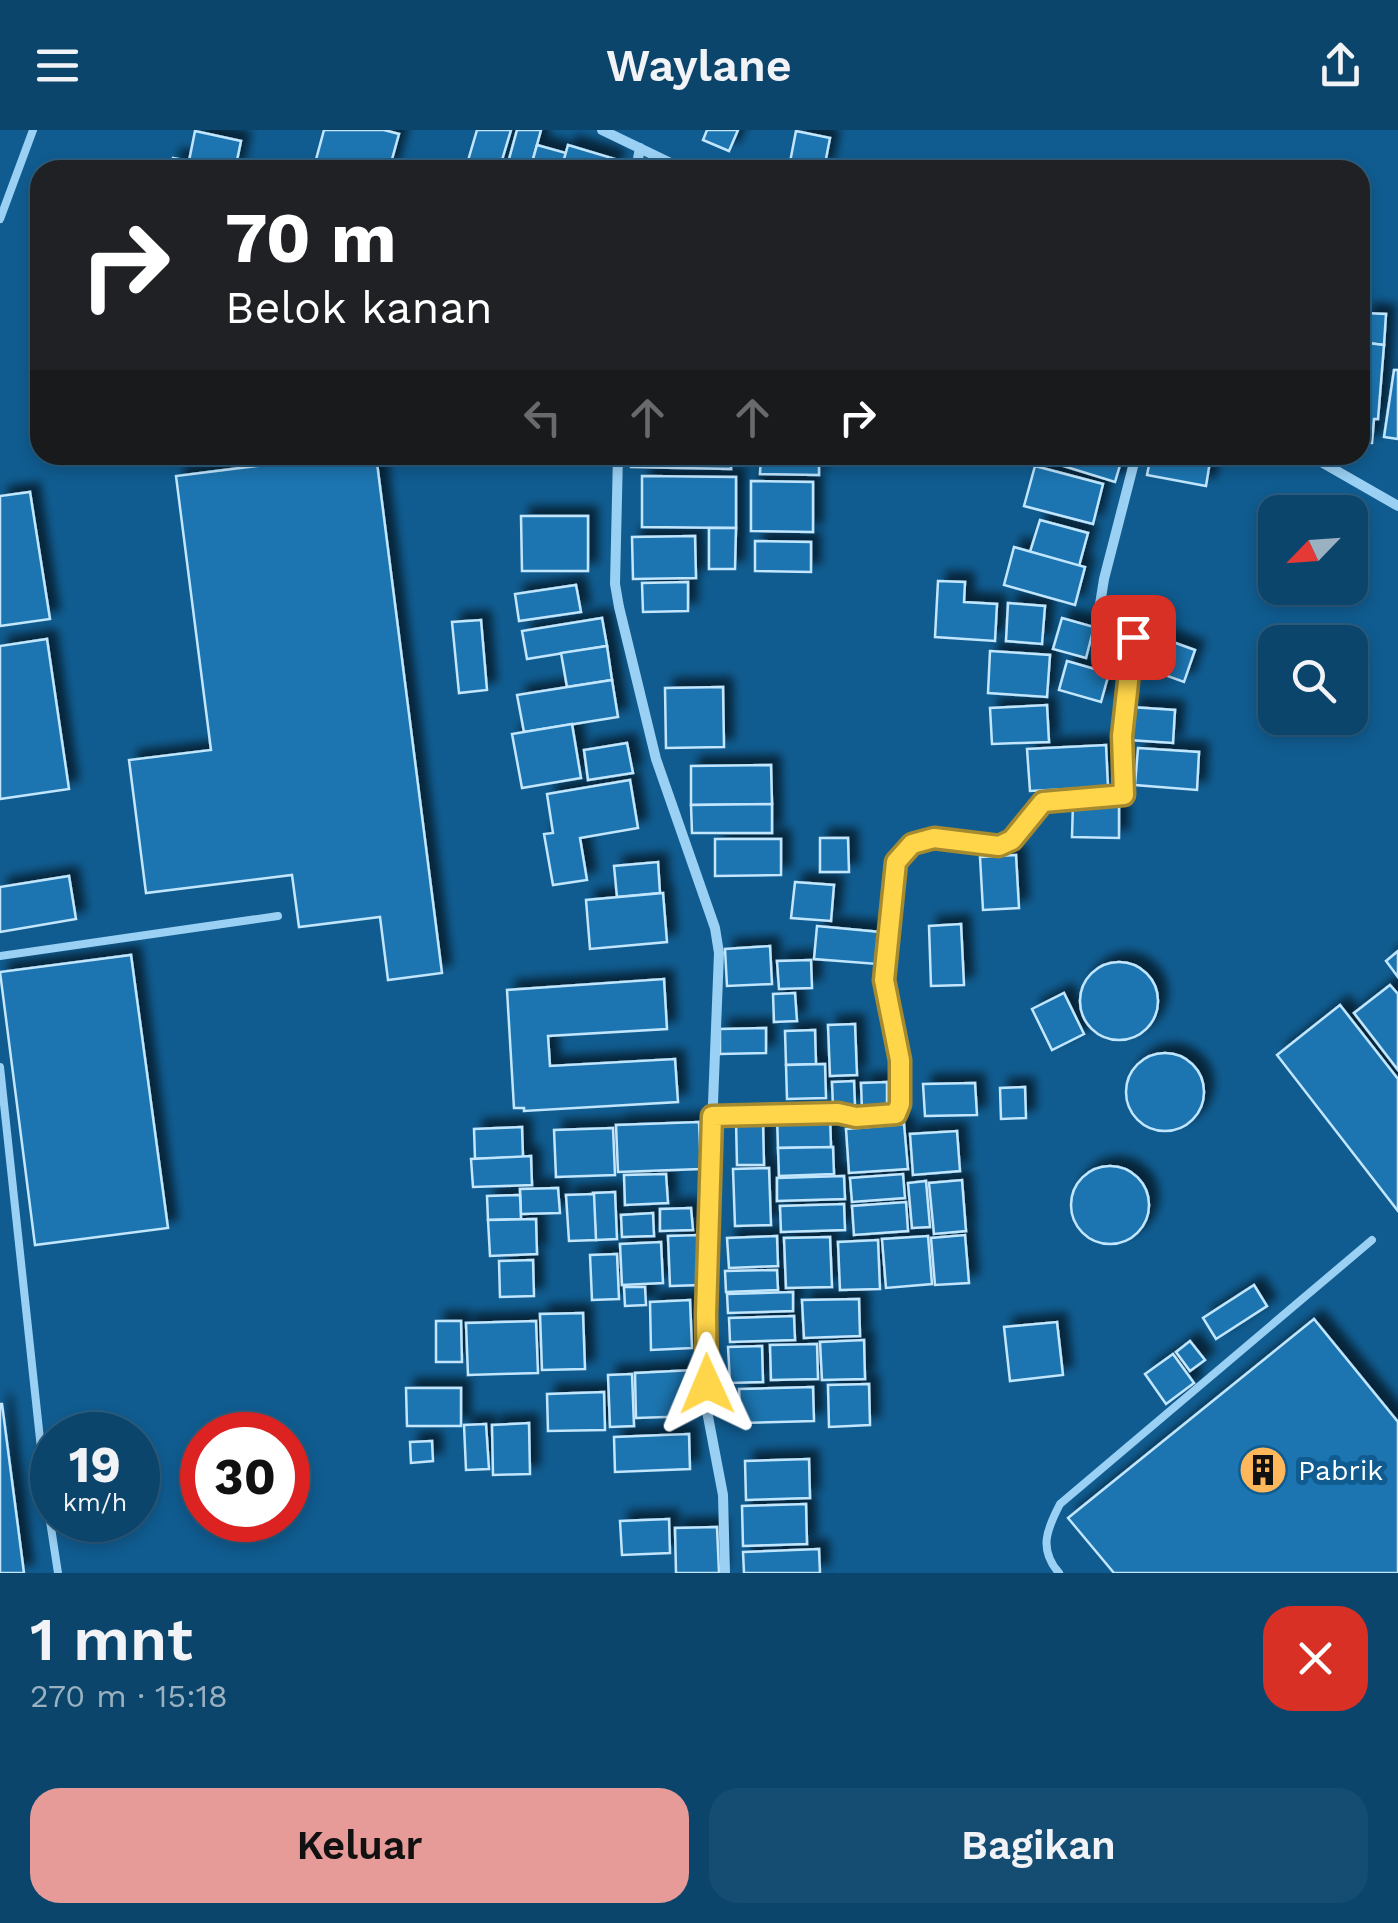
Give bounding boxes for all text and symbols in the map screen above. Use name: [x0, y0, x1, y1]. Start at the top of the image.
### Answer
icon: menu: [30, 38, 85, 93]
icon: share: [1313, 38, 1368, 93]
text: Waylane: [606, 39, 792, 92]
text: 70 m: [225, 197, 397, 279]
icon: right: [60, 200, 190, 330]
text: Belok kanan: [225, 281, 493, 334]
icon: left: [515, 390, 570, 445]
icon: ahead: [620, 390, 675, 445]
icon: ahead: [725, 390, 780, 445]
icon: right: [830, 390, 885, 445]
north arrow: [1258, 495, 1368, 605]
map controls: [1258, 495, 1368, 735]
pin: [1091, 595, 1176, 680]
icon: arrive: [1106, 610, 1161, 665]
button: search: [1258, 625, 1368, 735]
position arrow: [655, 1332, 759, 1436]
speed limit sign: 30: [180, 1412, 310, 1542]
text: 19: [69, 1435, 121, 1494]
building icon: Pabrik: [1237, 1444, 1289, 1496]
place label: Pabrik: [1298, 1454, 1383, 1487]
text: km/h: [63, 1488, 127, 1517]
text: 1 mnt: [30, 1604, 193, 1675]
button: close: [1263, 1606, 1368, 1711]
text: 270 m · 15:18: [30, 1677, 228, 1715]
button: Keluar: [30, 1788, 689, 1903]
button: Bagikan: [709, 1788, 1368, 1903]

